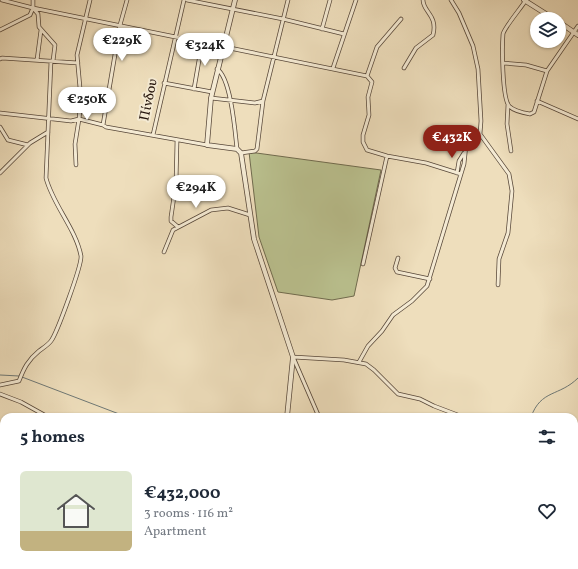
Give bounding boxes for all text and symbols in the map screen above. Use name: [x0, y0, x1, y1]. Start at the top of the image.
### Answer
map controls: [530, 12, 566, 48]
button: layers: [530, 12, 566, 48]
pin: €229K: [94, 28, 150, 62]
text: €229K: [102, 32, 142, 50]
pin: €324K: [177, 33, 233, 67]
text: €324K: [185, 37, 225, 55]
street label: Πίνδου: [135, 77, 163, 123]
pin: €250K: [59, 87, 115, 121]
text: €250K: [67, 91, 107, 109]
pin: €432K: [424, 125, 480, 159]
text: €432K: [432, 129, 472, 147]
pin: €294K: [168, 175, 224, 209]
text: €294K: [176, 179, 216, 197]
text: 5 homes: [20, 426, 85, 449]
icon: filters: [536, 426, 558, 448]
text: €432,000: [144, 482, 220, 505]
icon: home: [52, 487, 100, 535]
icon: heart: [536, 500, 558, 522]
text: 3 rooms · 116 m²: [144, 505, 233, 523]
text: Apartment: [144, 523, 207, 541]

